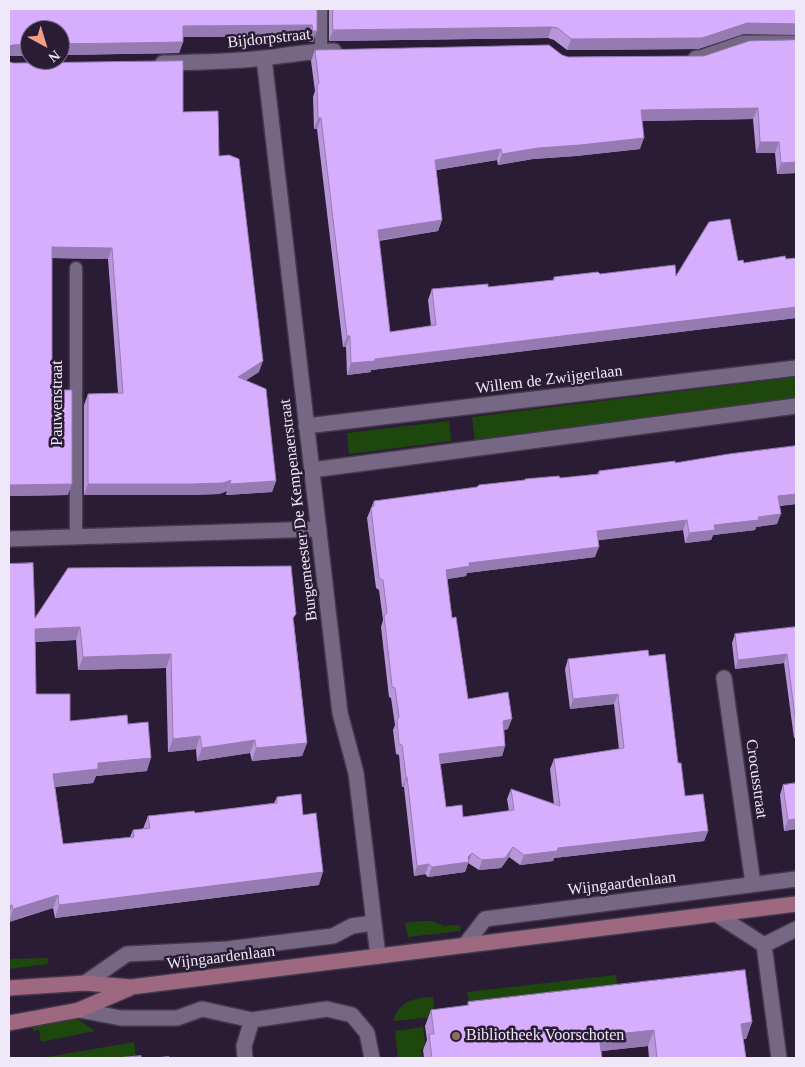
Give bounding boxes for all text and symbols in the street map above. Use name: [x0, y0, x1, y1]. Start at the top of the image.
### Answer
north arrow: [20, 20, 70, 70]
street label: Bijdorpstraat: [226, 25, 312, 53]
text: N: [45, 47, 63, 65]
street label: Pauwenstraat: [48, 360, 68, 446]
street label: Willem de Zwijgerlaan: [475, 361, 623, 399]
street label: Burgemeester De Kempenaerstraat: [276, 398, 322, 622]
street label: Crocusstraat: [741, 738, 771, 820]
street label: Wijngaardenlaan: [567, 868, 677, 900]
street label: Wijngaardenlaan: [166, 942, 276, 974]
place label: Bibliotheek Voorschoten: [466, 1026, 624, 1046]
marker: Bibliotheek Voorschoten: [450, 1030, 462, 1042]

